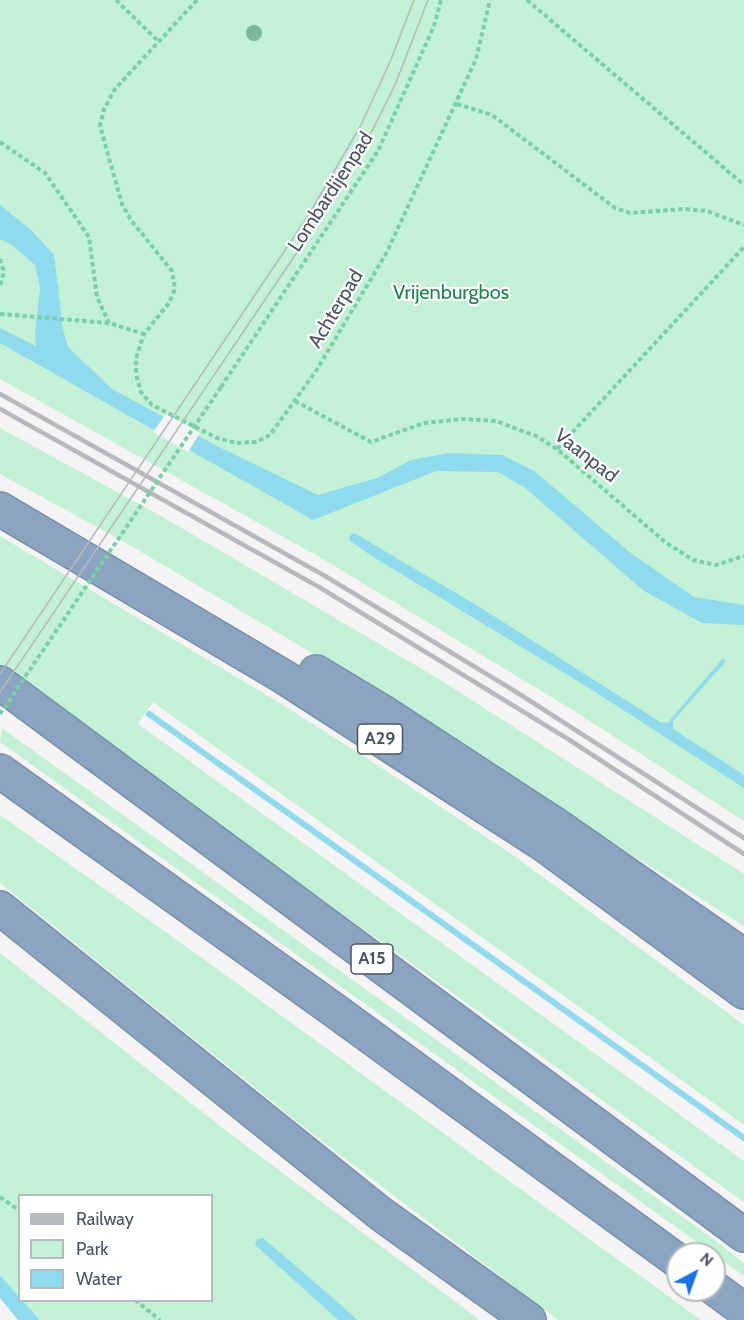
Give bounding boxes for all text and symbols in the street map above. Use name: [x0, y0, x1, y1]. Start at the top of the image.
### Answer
street label: Lombardijenpad: [283, 128, 379, 256]
street label: Achterpad: [303, 266, 369, 352]
park label: Vrijenburgbos: [393, 281, 509, 305]
street label: Vaanpad: [550, 424, 622, 488]
road number: A29: [358, 724, 403, 754]
road number: A15: [351, 944, 393, 974]
legend: [18, 1194, 213, 1302]
text: Railway: [76, 1208, 134, 1230]
text: Park: [76, 1238, 108, 1260]
north arrow: [666, 1242, 726, 1302]
text: N: [696, 1249, 717, 1270]
text: Water: [76, 1268, 122, 1290]

